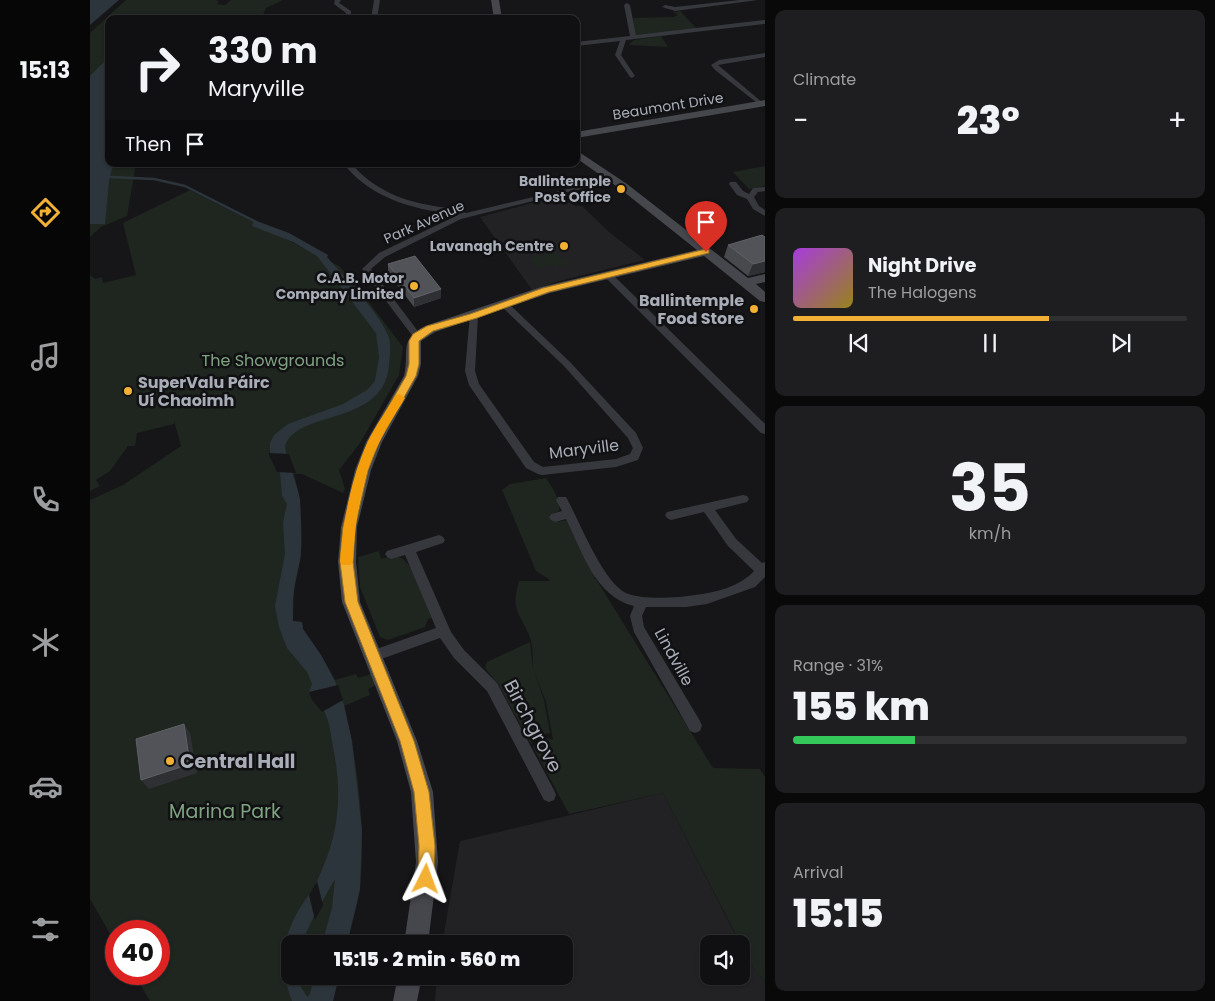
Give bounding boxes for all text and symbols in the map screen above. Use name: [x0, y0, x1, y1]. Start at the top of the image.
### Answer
text: 330 m: [208, 26, 318, 75]
icon: right: [125, 35, 190, 100]
text: 15:13: [20, 55, 70, 86]
text: Climate: [793, 68, 856, 91]
text: Maryville: [208, 73, 305, 104]
street label: Beaumont Drive: [611, 87, 725, 125]
text: 23°: [957, 94, 1020, 147]
text: −: [793, 101, 808, 140]
text: +: [1168, 101, 1187, 140]
icon: arrive: [181, 130, 209, 158]
text: Then: [125, 131, 171, 158]
place label: Ballintemple Post Office: [519, 171, 611, 207]
marker: Ballintemple Post Office: [615, 183, 627, 195]
icon: directions: [28, 195, 63, 230]
street label: Park Avenue: [381, 195, 468, 249]
pin: [685, 201, 727, 252]
icon: arrive: [692, 208, 720, 236]
place label: Lavanagh Centre: [430, 236, 554, 256]
marker: Lavanagh Centre: [558, 240, 570, 252]
text: Night Drive: [868, 252, 977, 279]
place label: C.A.B. Motor Company Limited: [276, 268, 404, 304]
marker: C.A.B. Motor Company Limited: [408, 280, 420, 292]
text: The Halogens: [868, 281, 976, 304]
place label: Ballintemple Food Store: [639, 289, 744, 330]
marker: Ballintemple Food Store: [748, 303, 760, 315]
icon: previous: [845, 329, 873, 357]
icon: pause: [976, 329, 1004, 357]
icon: next: [1107, 329, 1135, 357]
icon: music: [28, 339, 63, 374]
park label: The Showgrounds: [202, 349, 344, 372]
place label: SuperValu Páirc Uí Chaoimh: [138, 371, 270, 412]
marker: SuperValu Páirc Uí Chaoimh: [122, 385, 134, 397]
street label: Maryville: [548, 433, 620, 465]
text: 35: [949, 443, 1031, 534]
icon: phone: [28, 482, 63, 517]
text: km/h: [969, 522, 1011, 545]
street label: Lindville: [649, 624, 699, 690]
icon: climate: [28, 625, 63, 660]
text: Range · 31%: [793, 654, 883, 677]
street label: Birchgrove: [497, 675, 569, 777]
text: 155 km: [793, 680, 930, 733]
place label: Central Hall: [180, 748, 295, 775]
marker: Central Hall: [164, 755, 176, 767]
icon: car: [28, 769, 63, 804]
park label: Marina Park: [169, 798, 281, 825]
position arrow: [399, 852, 451, 904]
text: Arrival: [793, 861, 843, 884]
text: 15:15: [793, 887, 884, 940]
icon: filters: [28, 912, 63, 947]
speed limit sign: 40: [105, 920, 170, 985]
map controls: [700, 935, 750, 985]
button: sound: [700, 935, 750, 985]
text: 15:15 · 2 min · 560 m: [334, 946, 520, 973]

